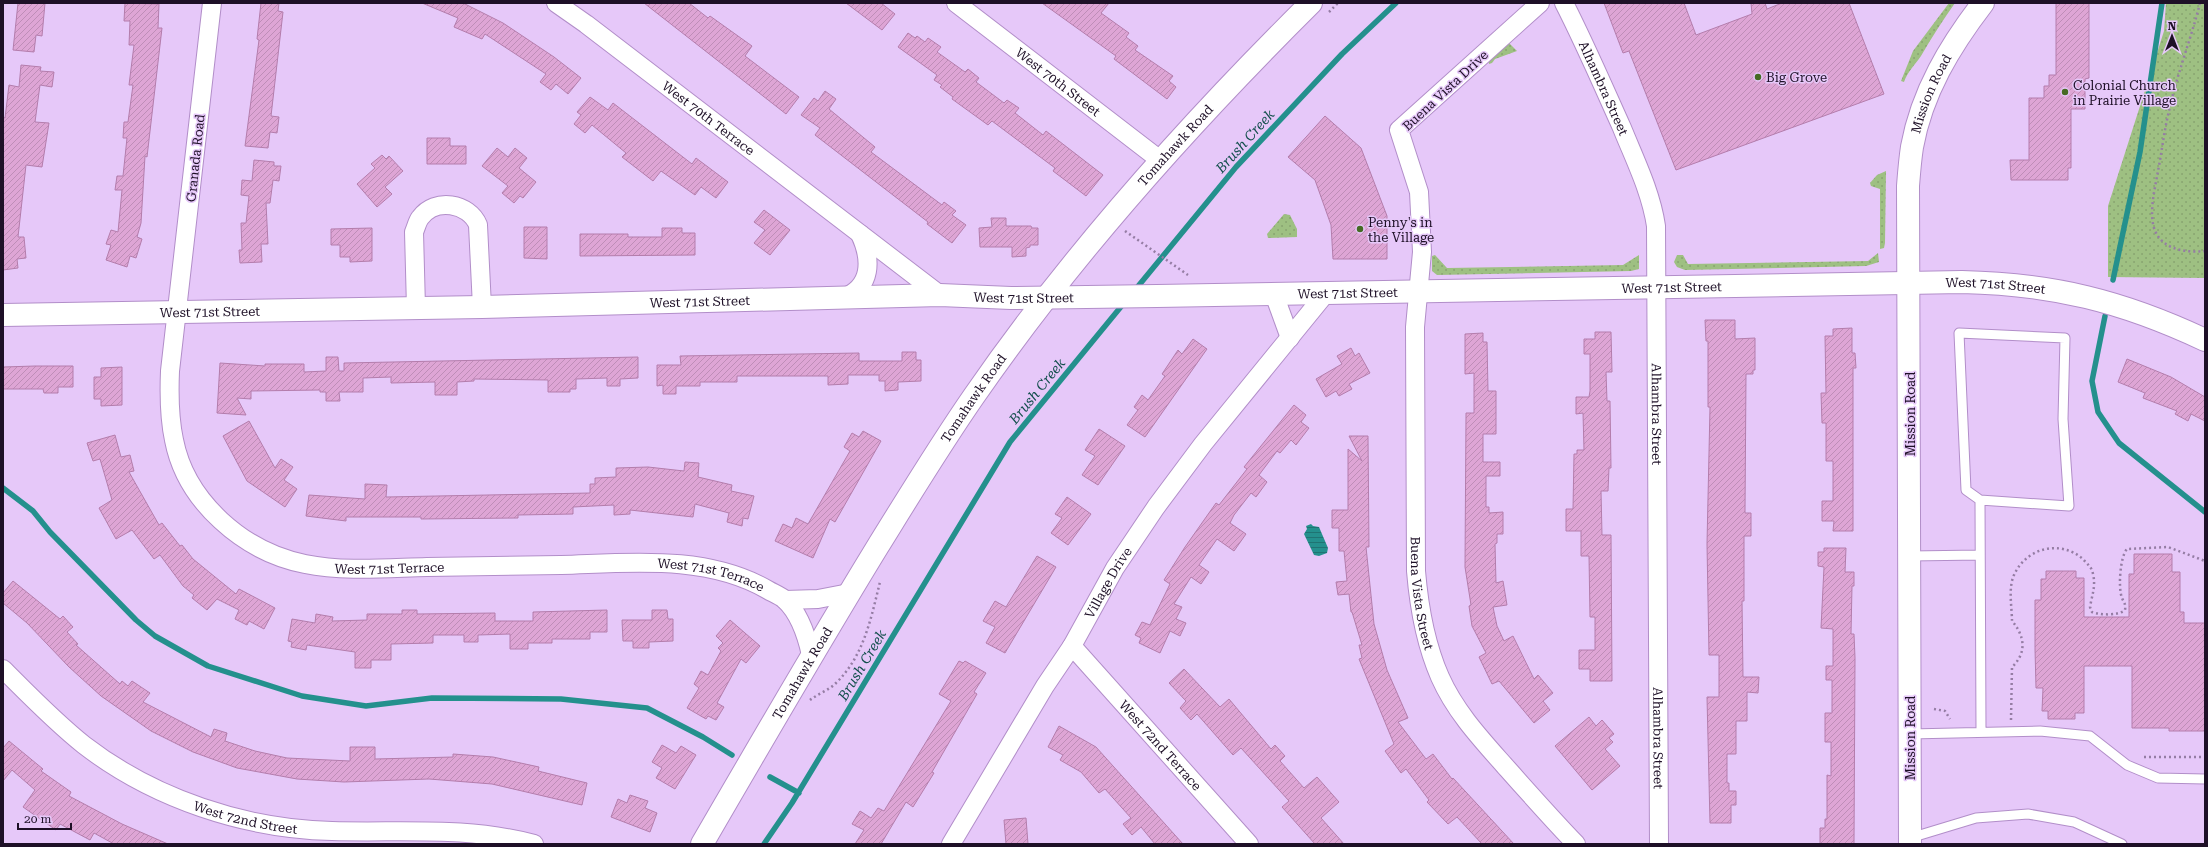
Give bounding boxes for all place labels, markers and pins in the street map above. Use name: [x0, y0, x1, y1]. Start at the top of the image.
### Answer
place label: Big Grove: [1766, 70, 1827, 85]
marker: Big Grove: [1753, 72, 1763, 82]
place label: Colonial Church in Prairie Village: [2073, 78, 2176, 108]
marker: Colonial Church in Prairie Village: [2060, 87, 2070, 97]
place label: Penny's in the Village: [1368, 215, 1434, 245]
marker: Penny's in the Village: [1355, 224, 1365, 234]

